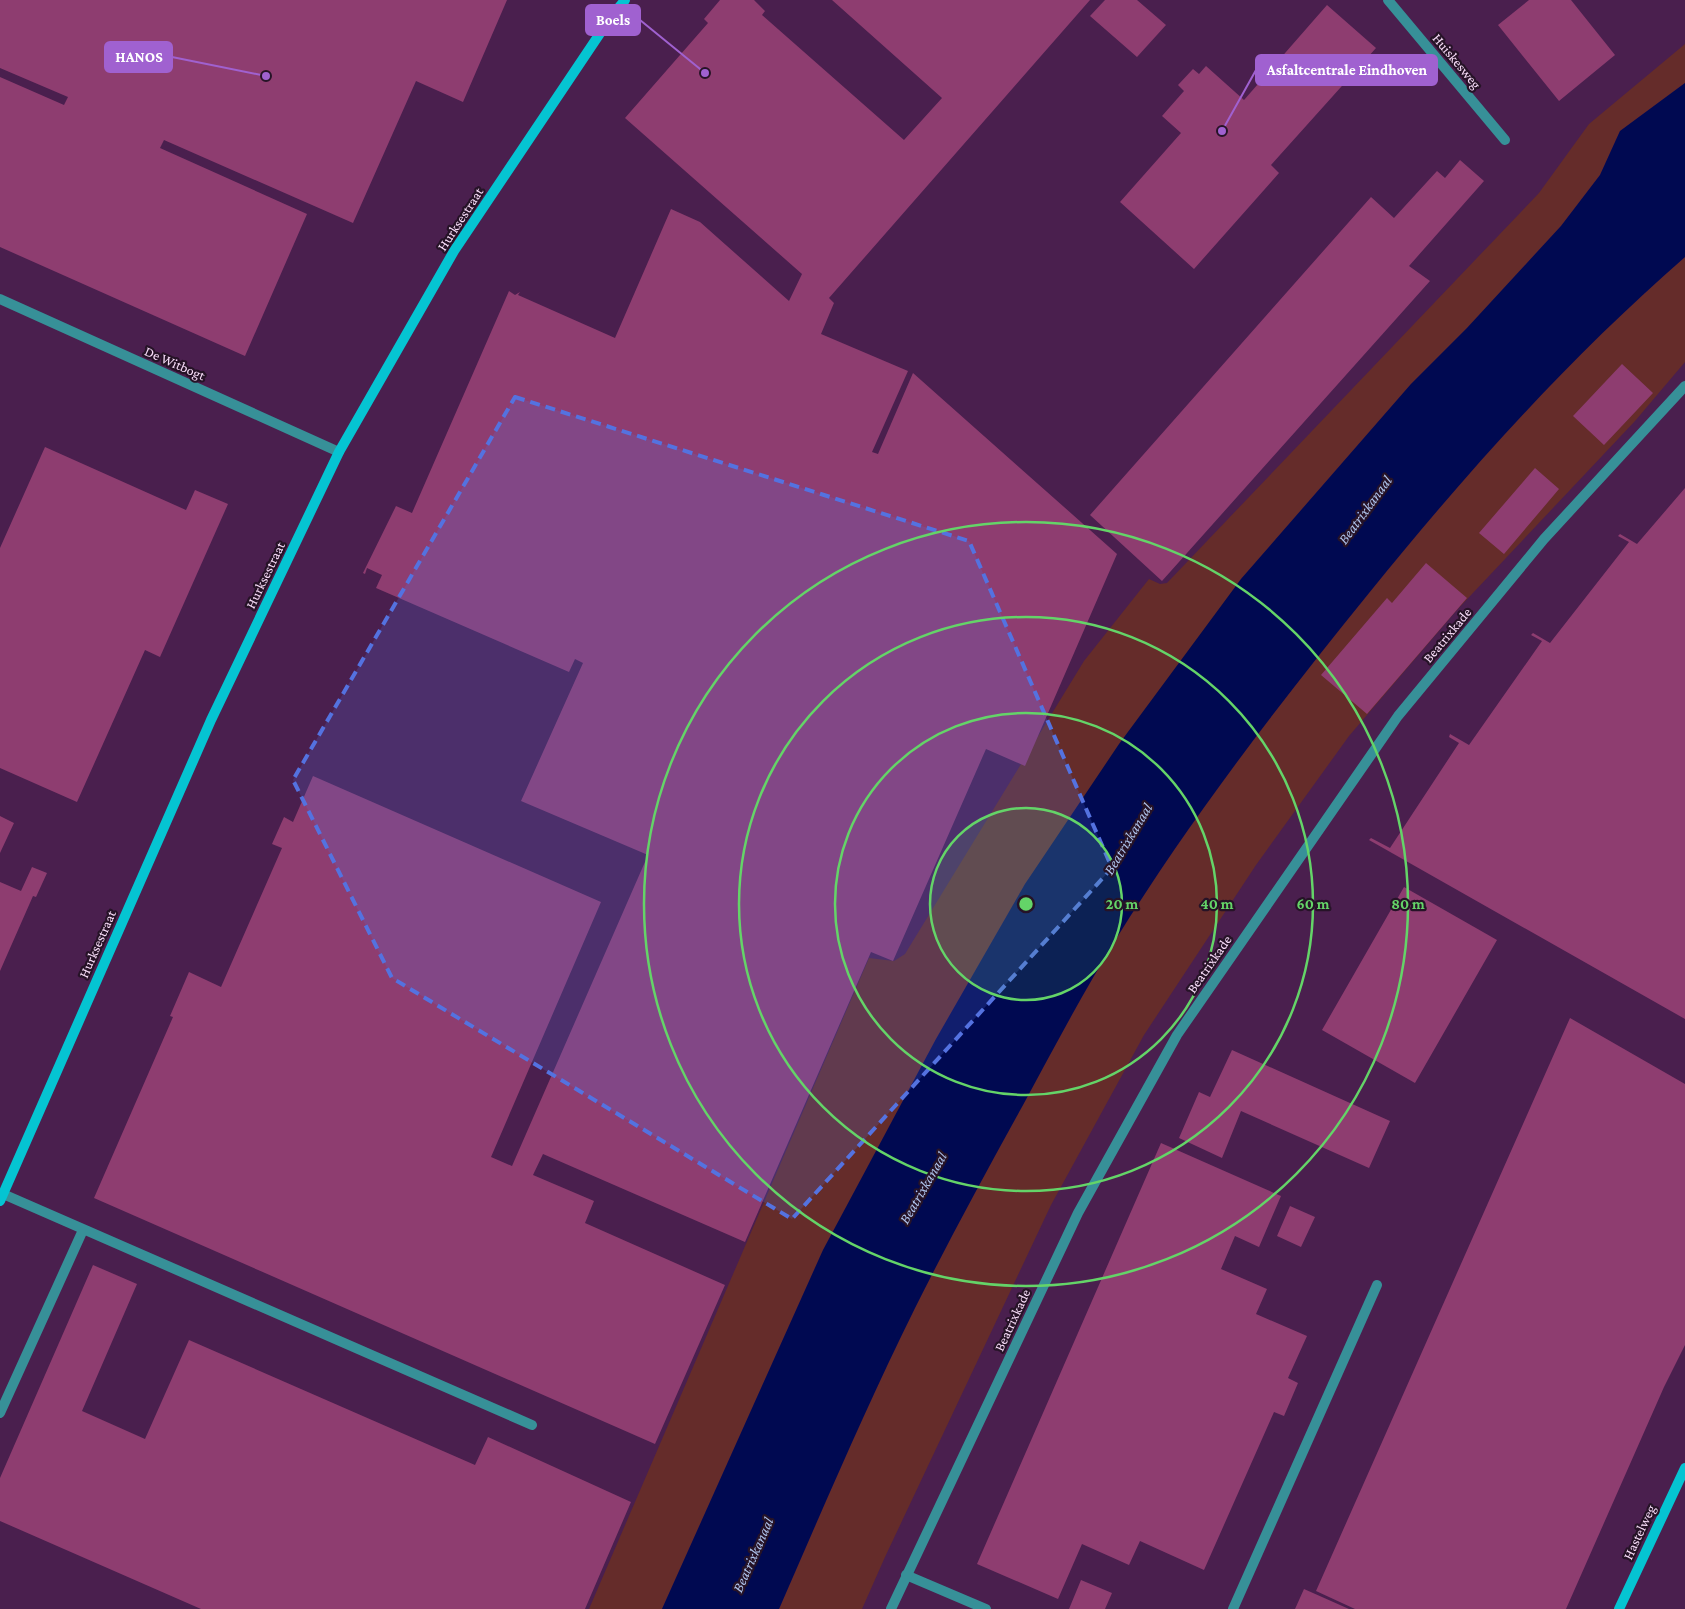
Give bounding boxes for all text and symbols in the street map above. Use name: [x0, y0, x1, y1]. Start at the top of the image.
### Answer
callout: Boels: [586, 5, 640, 35]
text: Boels: [596, 12, 630, 28]
street label: Huiskesweg: [1429, 30, 1485, 92]
callout: HANOS: [105, 42, 172, 72]
text: HANOS: [115, 49, 163, 65]
callout: Asfaltcentrale Eindhoven: [1256, 55, 1437, 85]
text: Asfaltcentrale Eindhoven: [1266, 62, 1428, 78]
street label: Hurksestraat: [434, 184, 487, 254]
street label: De Witbogt: [142, 343, 208, 384]
water label: Beatrixkanaal: [1335, 473, 1395, 547]
street label: Hurksestraat: [242, 539, 288, 611]
street label: Beatrixkade: [1419, 604, 1475, 666]
water label: Beatrixkanaal: [1101, 800, 1156, 877]
centre of rings: [1017, 895, 1035, 913]
text: 20 m: [1106, 896, 1138, 912]
text: 40 m: [1201, 896, 1234, 912]
text: 60 m: [1297, 896, 1330, 912]
text: 80 m: [1391, 896, 1425, 912]
street label: Hurksestraat: [75, 907, 119, 980]
street label: Beatrixkade: [1183, 932, 1235, 996]
water label: Beatrixkanaal: [896, 1149, 950, 1227]
street label: Beatrixkade: [991, 1286, 1033, 1354]
street label: Hastelweg: [1619, 1502, 1659, 1562]
water label: Beatrixkanaal: [729, 1515, 777, 1595]

